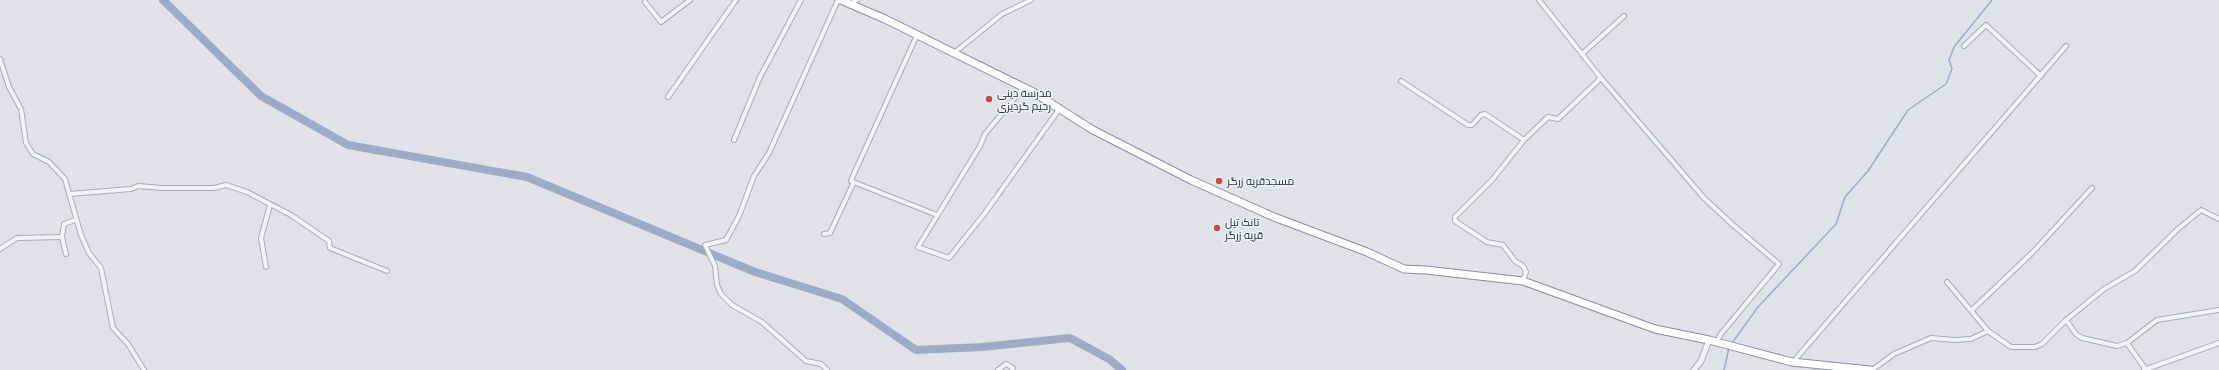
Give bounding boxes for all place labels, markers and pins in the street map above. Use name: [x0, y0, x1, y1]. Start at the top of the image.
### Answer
place label: مدرسه دینی رحیم گردیزی: [997, 85, 1052, 114]
marker: مدرسه دینی رحیم گردیزی: [984, 94, 994, 104]
place label: مسجدقریه زرگر: [1226, 173, 1294, 189]
marker: مسجدقریه زرگر: [1214, 176, 1224, 186]
place label: تانک تیل قریه زرگر: [1224, 214, 1263, 243]
marker: تانک تیل قریه زرگر: [1212, 223, 1222, 233]

